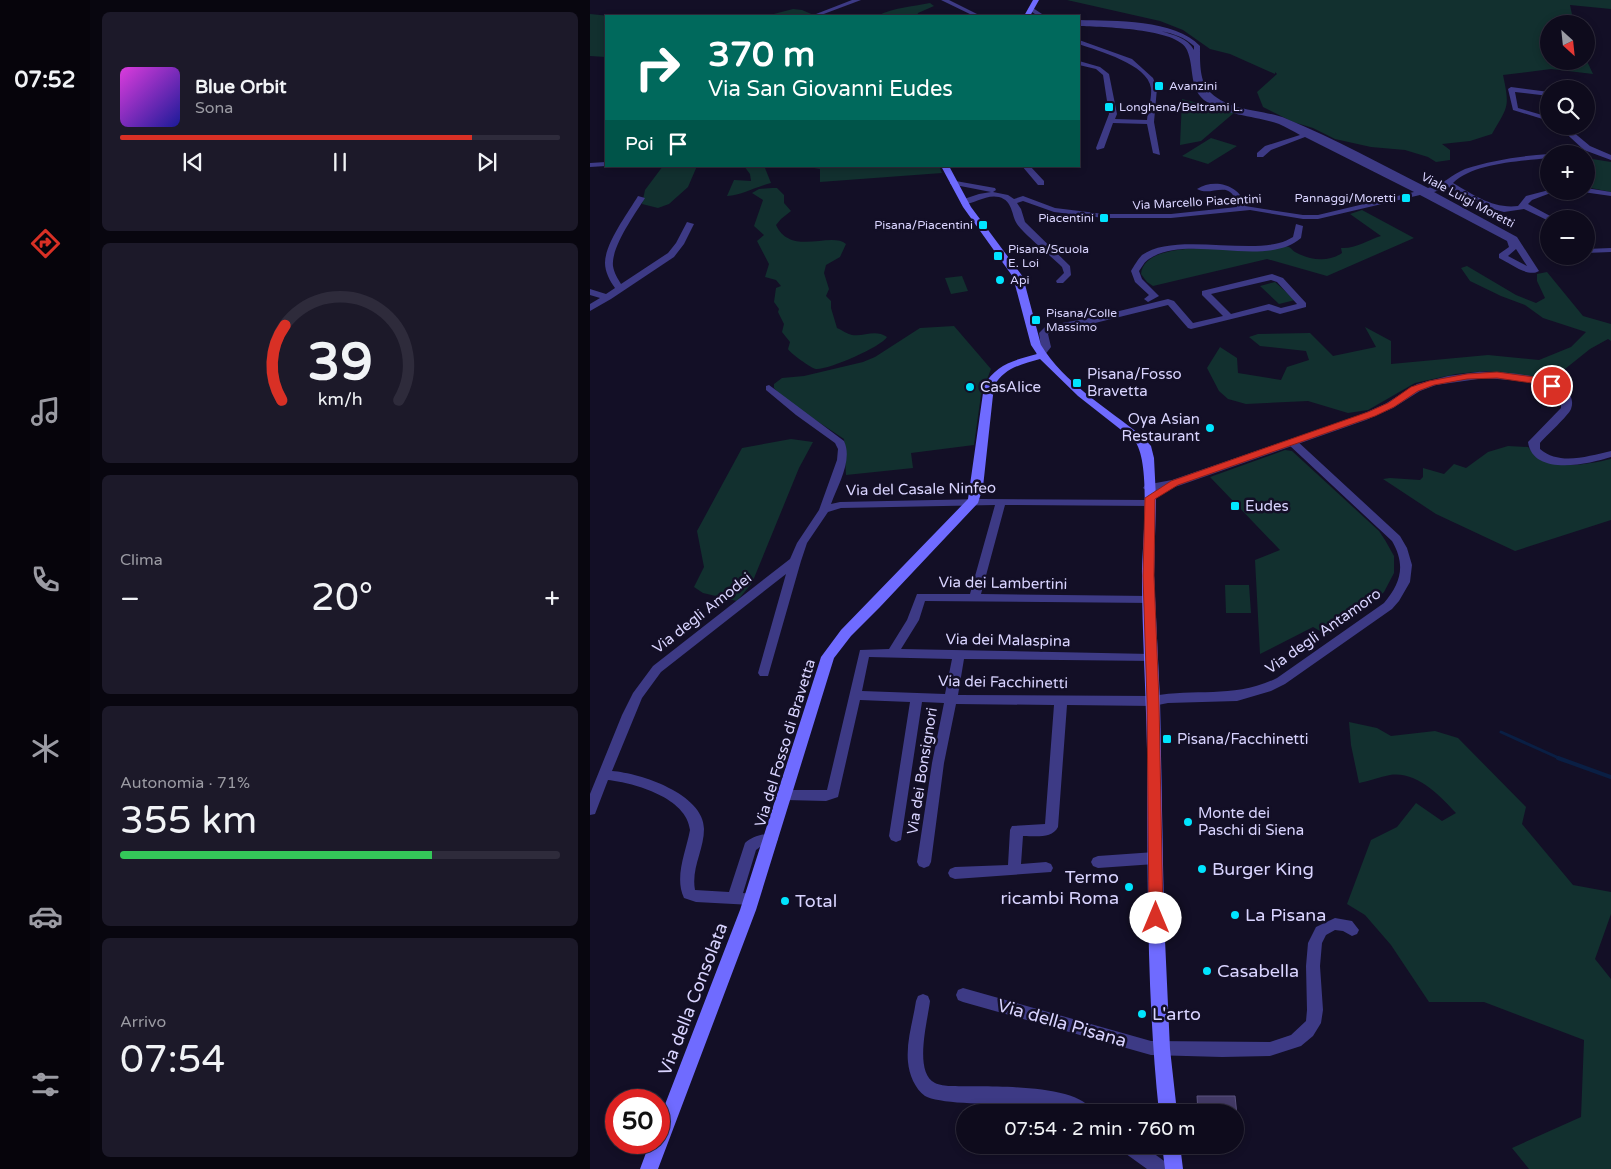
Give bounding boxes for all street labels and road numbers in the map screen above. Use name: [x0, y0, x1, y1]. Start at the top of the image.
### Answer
street label: Viale Luigi Moretti: [1419, 169, 1517, 231]
street label: Via Marcello Piacentini: [1132, 192, 1262, 212]
street label: Via del Casale Ninfeo: [846, 479, 996, 499]
street label: Via degli Amodei: [649, 569, 755, 657]
street label: Via dei Lambertini: [938, 573, 1068, 593]
street label: Via degli Antamoro: [1262, 584, 1384, 678]
street label: Via dei Malaspina: [945, 630, 1071, 650]
street label: Via del Fosso di Bravetta: [751, 657, 819, 829]
street label: Via dei Facchinetti: [938, 672, 1068, 692]
street label: Via dei Bonsignori: [903, 706, 941, 836]
street label: Via della Consolata: [654, 919, 732, 1079]
street label: Via della Pisana: [995, 994, 1129, 1052]

